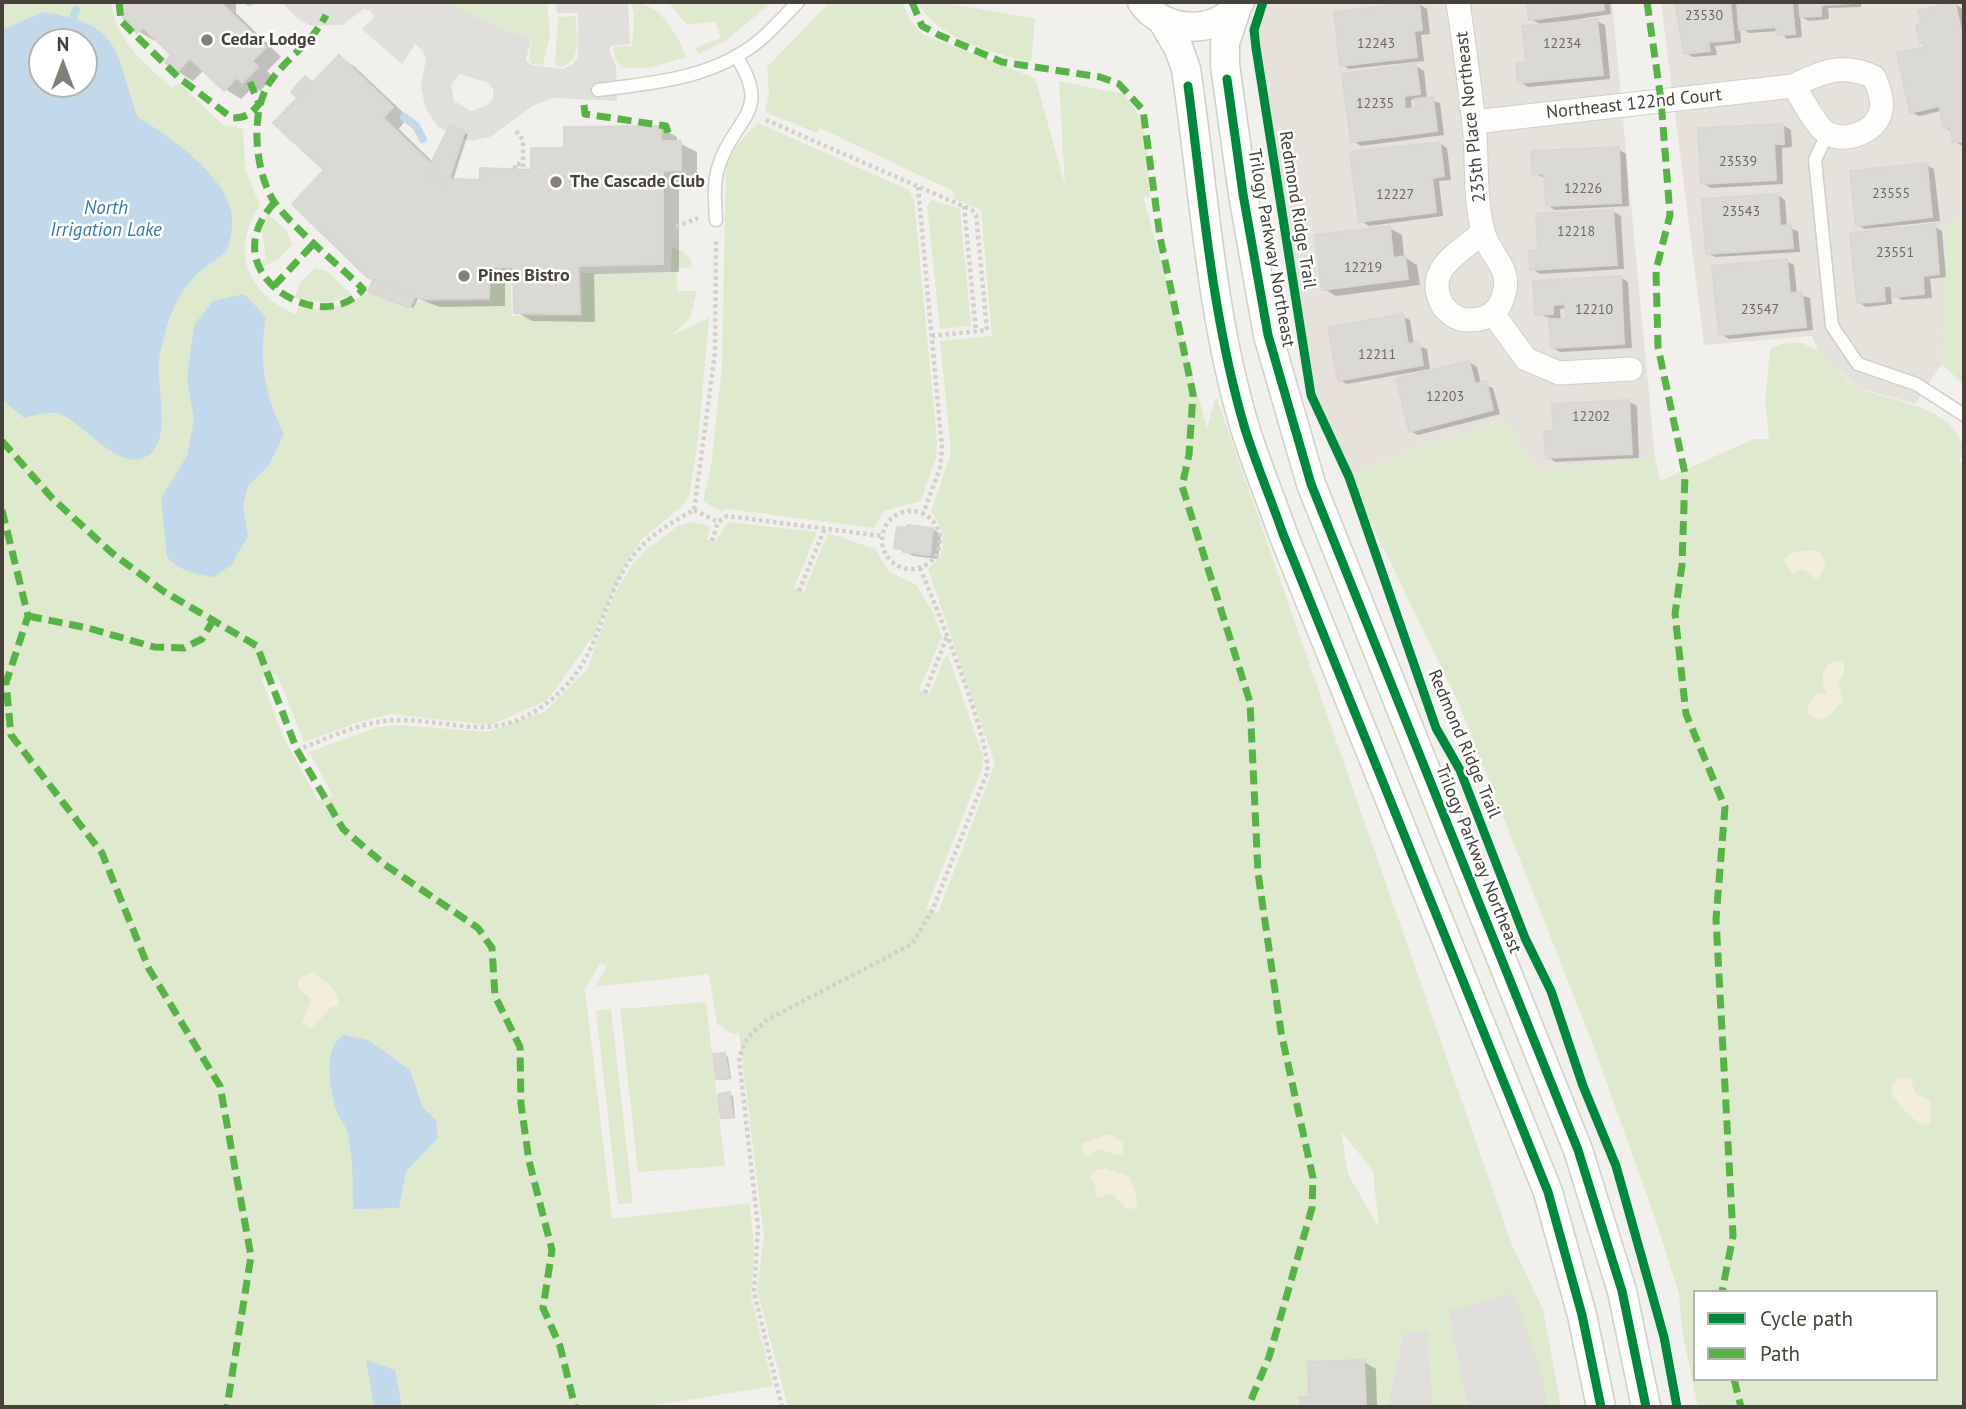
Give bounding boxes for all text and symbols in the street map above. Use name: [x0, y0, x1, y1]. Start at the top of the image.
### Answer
house number: 23530: [1685, 8, 1723, 24]
north arrow: [28, 28, 98, 98]
place label: Cedar Lodge: [221, 29, 316, 51]
street label: 235th Place Northeast: [1451, 30, 1491, 204]
text: N: [57, 32, 69, 56]
marker: Cedar Lodge: [199, 32, 215, 48]
house number: 12243: [1357, 36, 1395, 52]
house number: 12234: [1543, 36, 1581, 52]
street label: Northeast 122nd Court: [1545, 84, 1723, 124]
house number: 12235: [1356, 96, 1394, 112]
street label: Redmond Ridge Trail: [1274, 130, 1320, 290]
street label: Trilogy Parkway Northeast: [1243, 147, 1299, 349]
house number: 23539: [1719, 154, 1757, 170]
place label: The Cascade Club: [570, 171, 705, 193]
marker: The Cascade Club: [548, 174, 564, 190]
house number: 12226: [1564, 181, 1602, 197]
house number: 23555: [1872, 186, 1910, 202]
house number: 12227: [1376, 187, 1414, 203]
water label: North Irrigation Lake: [50, 198, 162, 242]
house number: 23543: [1722, 204, 1760, 220]
house number: 12218: [1557, 224, 1595, 240]
house number: 23551: [1876, 245, 1914, 261]
house number: 12219: [1344, 260, 1382, 276]
place label: Pines Bistro: [478, 265, 570, 287]
marker: Pines Bistro: [456, 268, 472, 284]
house number: 12210: [1575, 302, 1613, 318]
house number: 23547: [1741, 302, 1779, 318]
house number: 12211: [1358, 347, 1396, 363]
house number: 12203: [1426, 389, 1464, 405]
house number: 12202: [1572, 409, 1610, 425]
street label: Redmond Ridge Trail: [1423, 666, 1505, 822]
street label: Trilogy Parkway Northeast: [1430, 762, 1526, 956]
legend: [1693, 1290, 1938, 1381]
text: Cycle path: [1760, 1305, 1853, 1332]
text: Path: [1760, 1340, 1800, 1367]

